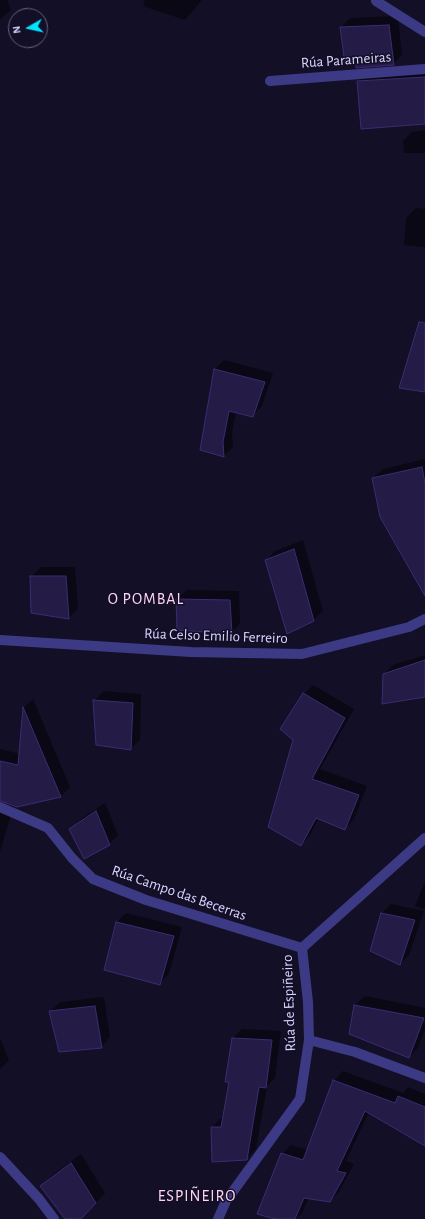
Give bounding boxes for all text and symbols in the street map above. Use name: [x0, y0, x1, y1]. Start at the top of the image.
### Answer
north arrow: [8, 8, 48, 48]
text: N: [11, 25, 23, 34]
street label: Rúa Parameiras: [300, 48, 392, 72]
district label: O POMBAL: [108, 589, 184, 609]
street label: Rúa Celso Emilio Ferreiro: [144, 624, 288, 648]
street label: Rúa Campo das Becerras: [109, 861, 249, 925]
street label: Rúa de Espiñeiro: [278, 954, 300, 1052]
district label: ESPIÑEIRO: [158, 1186, 236, 1206]

